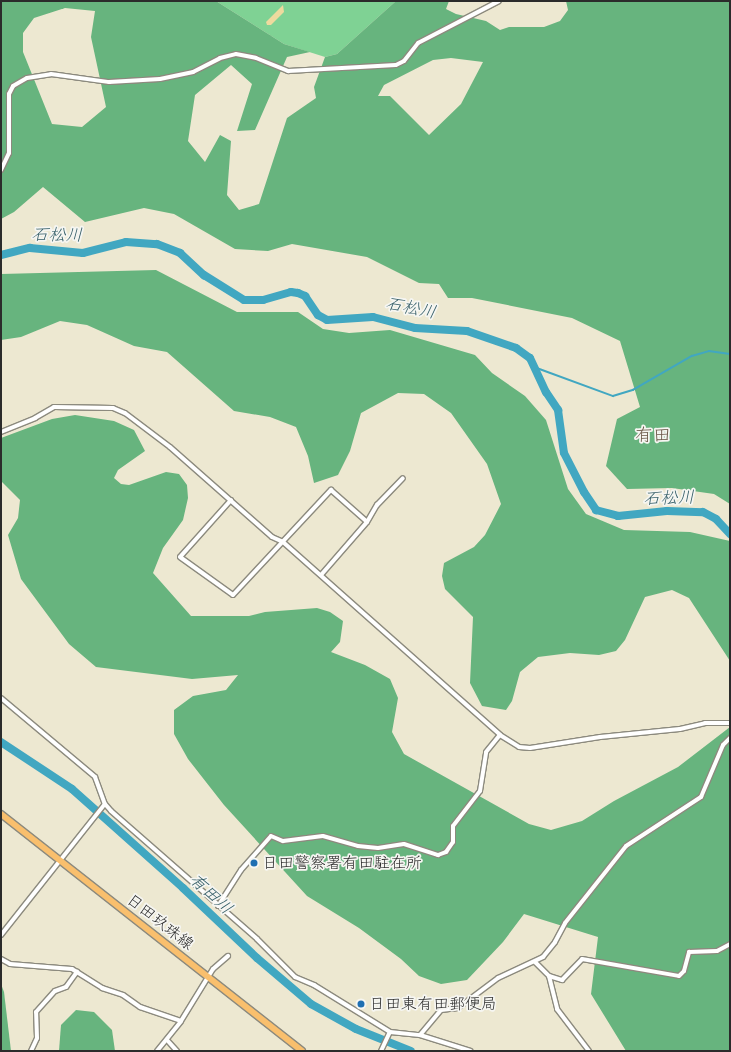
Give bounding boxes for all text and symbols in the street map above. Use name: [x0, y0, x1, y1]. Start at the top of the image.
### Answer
water label: 石松川: [31, 224, 83, 246]
water label: 石松川: [384, 293, 438, 323]
district label: 有田: [635, 424, 671, 446]
water label: 石松川: [643, 487, 695, 509]
place label: 日田警察署有田駐在所: [262, 853, 422, 873]
marker: 日田警察署有田駐在所: [249, 858, 259, 868]
water label: 有田川: [185, 869, 237, 919]
street label: 日田玖珠線: [123, 890, 197, 954]
place label: 日田東有田郵便局: [369, 994, 497, 1014]
marker: 日田東有田郵便局: [356, 999, 366, 1009]

